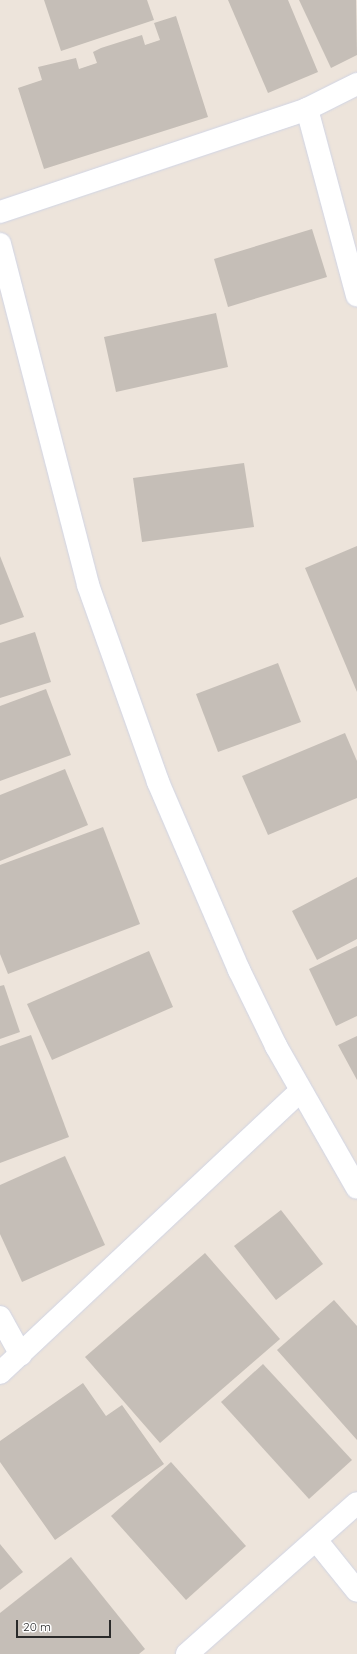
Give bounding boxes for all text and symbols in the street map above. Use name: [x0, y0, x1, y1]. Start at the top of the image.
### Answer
scale bar: [18, 1612, 113, 1638]
text: 20 m: [23, 1619, 51, 1634]

